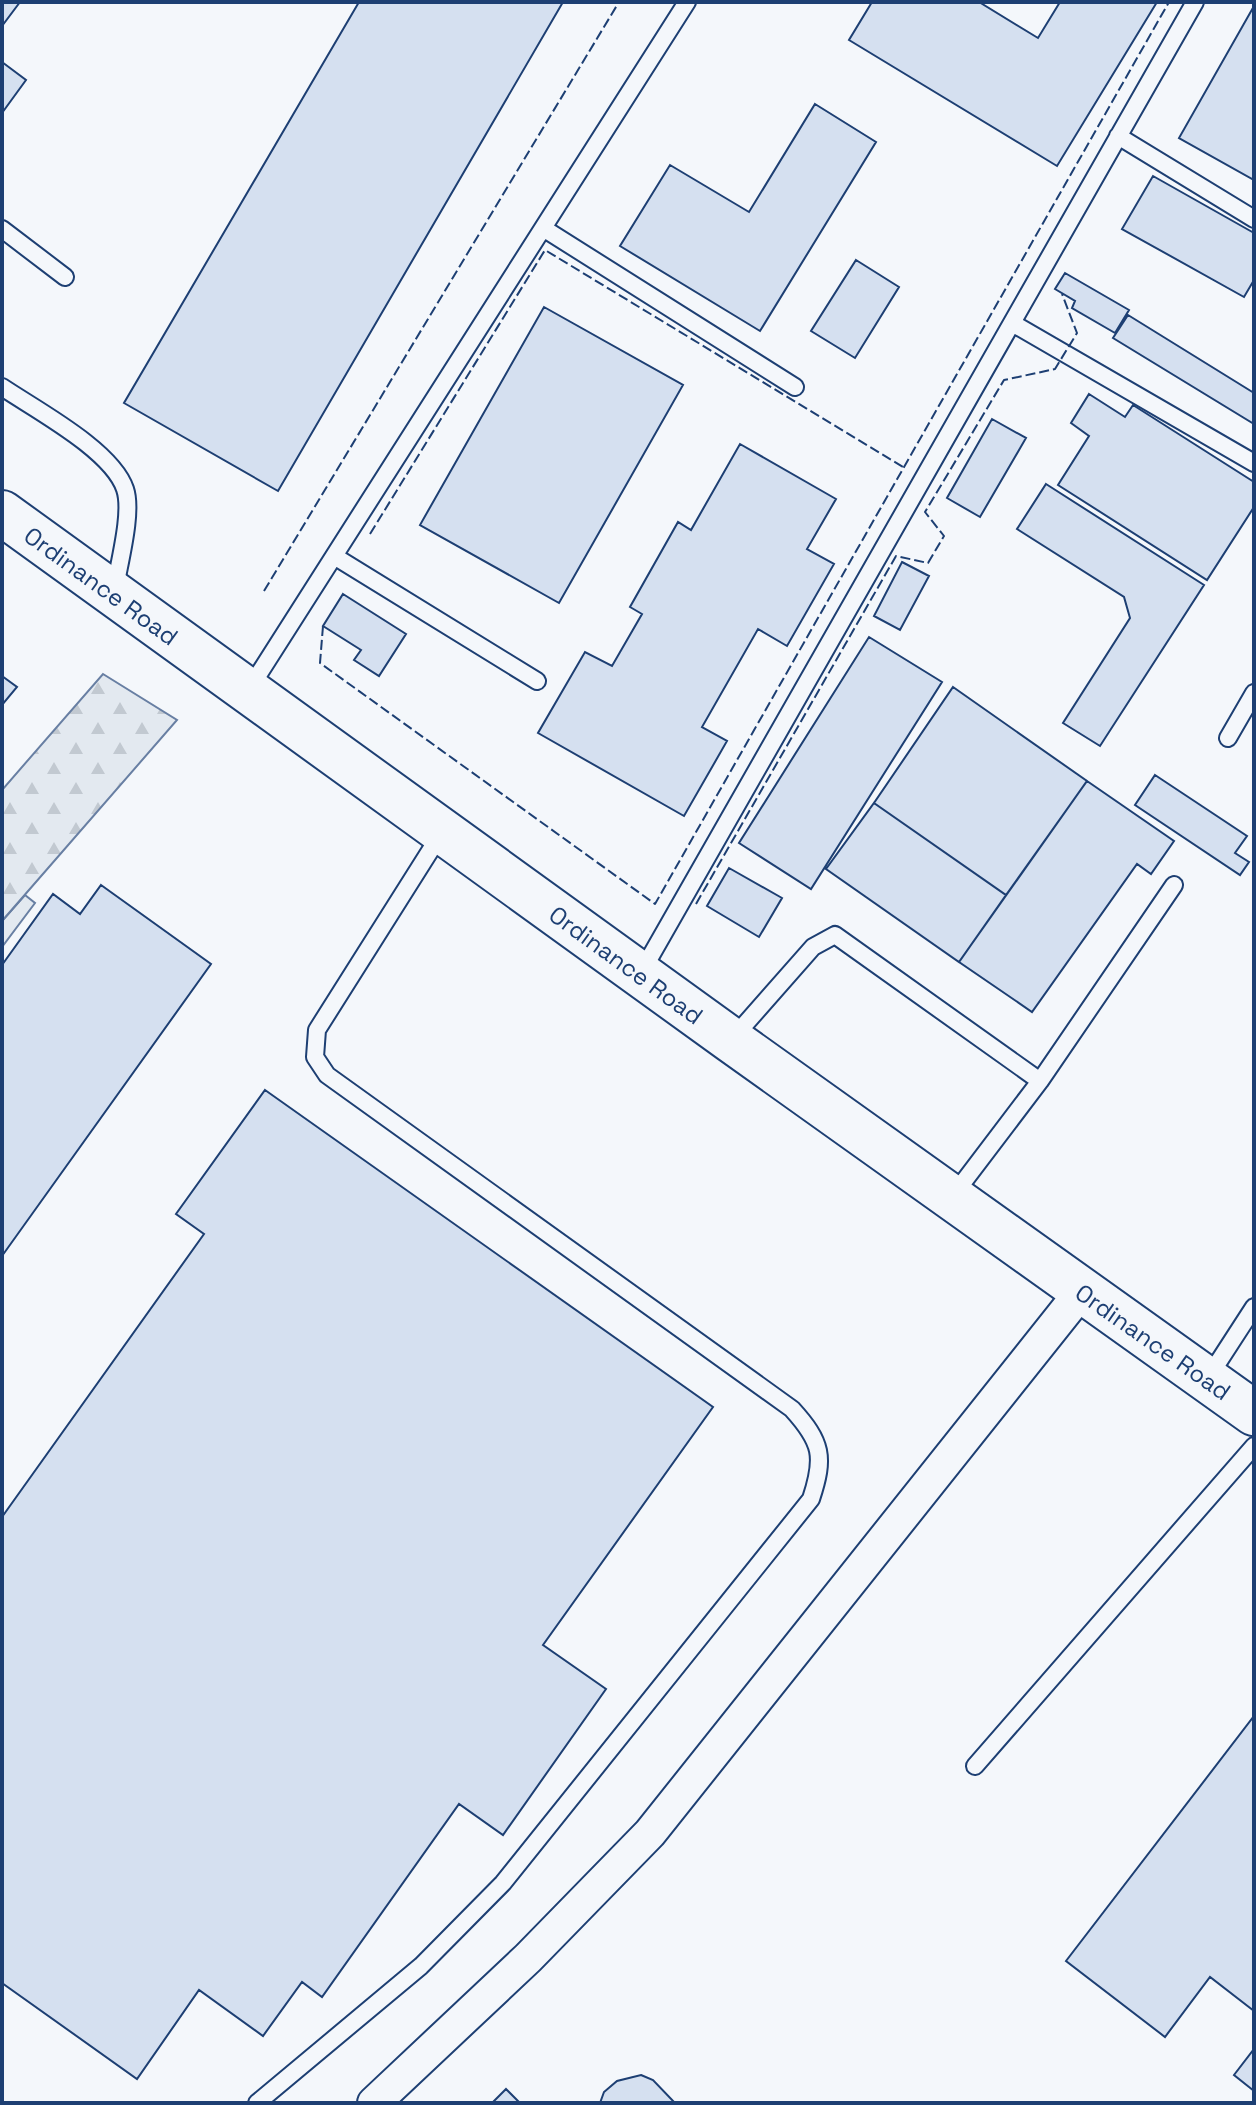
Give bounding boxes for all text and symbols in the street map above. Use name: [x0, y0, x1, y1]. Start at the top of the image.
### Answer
street label: Ordinance Road: [18, 520, 184, 652]
street label: Ordinance Road: [543, 899, 709, 1031]
street label: Ordinance Road: [1069, 1277, 1237, 1407]

